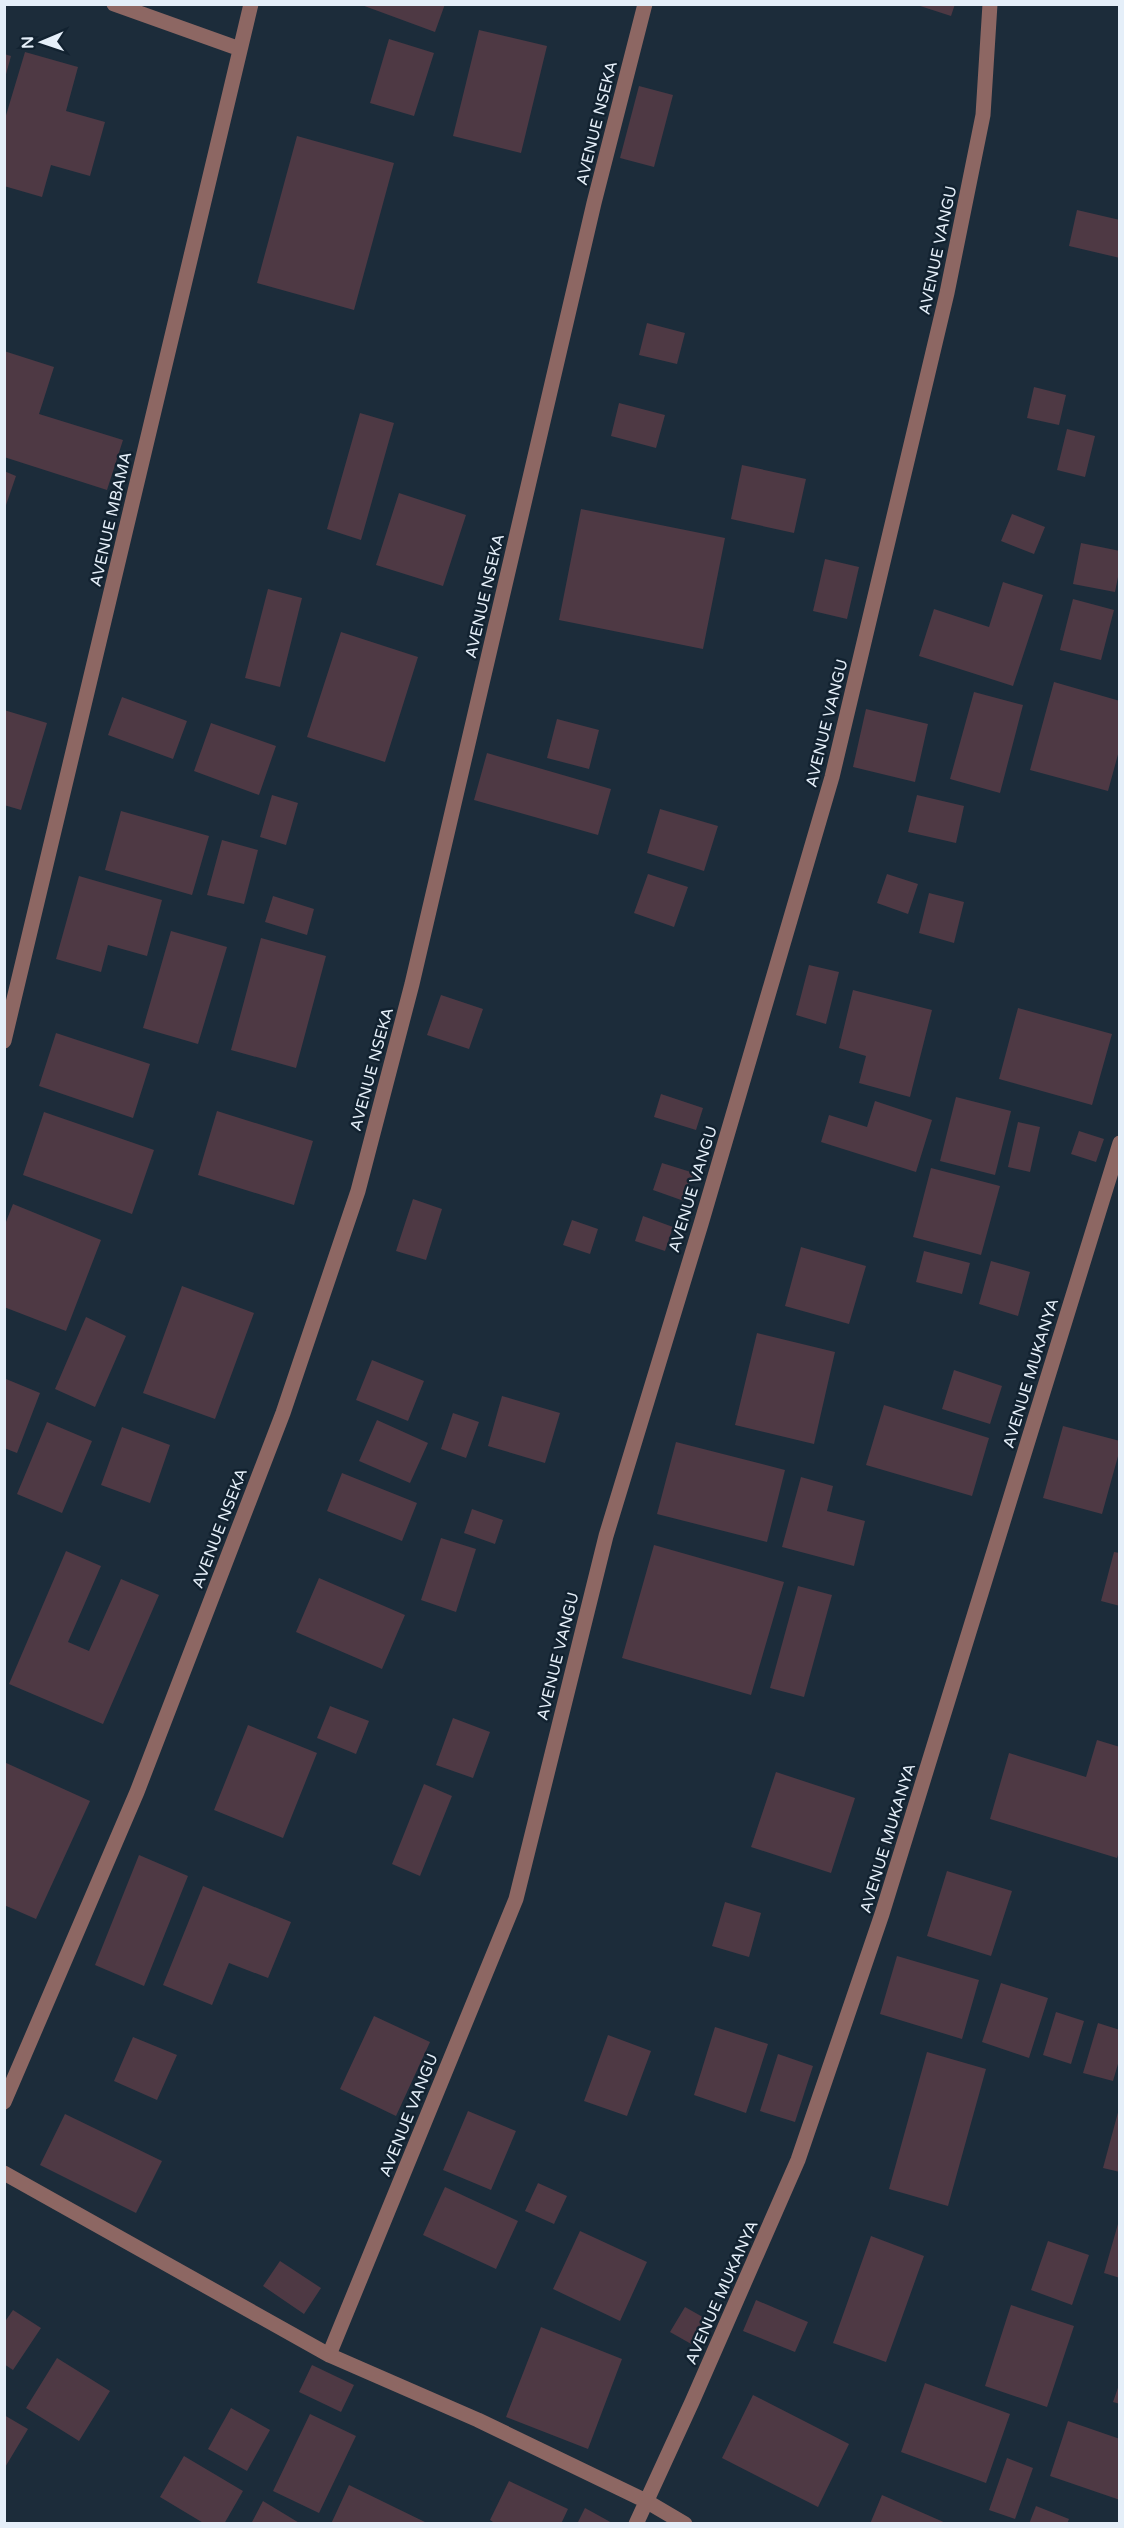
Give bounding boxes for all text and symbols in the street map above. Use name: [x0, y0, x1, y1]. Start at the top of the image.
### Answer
north arrow: [12, 12, 72, 72]
text: N: [18, 36, 38, 49]
street label: AVENUE NSEKA: [572, 59, 622, 187]
street label: AVENUE VANGU: [915, 184, 961, 317]
street label: AVENUE MBAMA: [86, 450, 136, 589]
street label: AVENUE NSEKA: [461, 532, 509, 660]
street label: AVENUE VANGU: [801, 657, 853, 789]
street label: AVENUE NSEKA: [346, 1005, 398, 1133]
street label: AVENUE VANGU: [664, 1124, 722, 1255]
street label: AVENUE MUKANYA: [999, 1296, 1063, 1451]
street label: AVENUE NSEKA: [188, 1465, 252, 1591]
street label: AVENUE VANGU: [532, 1590, 584, 1722]
street label: AVENUE MUKANYA: [856, 1761, 920, 1916]
street label: AVENUE VANGU: [375, 2051, 443, 2180]
street label: AVENUE MUKANYA: [681, 2217, 763, 2368]

